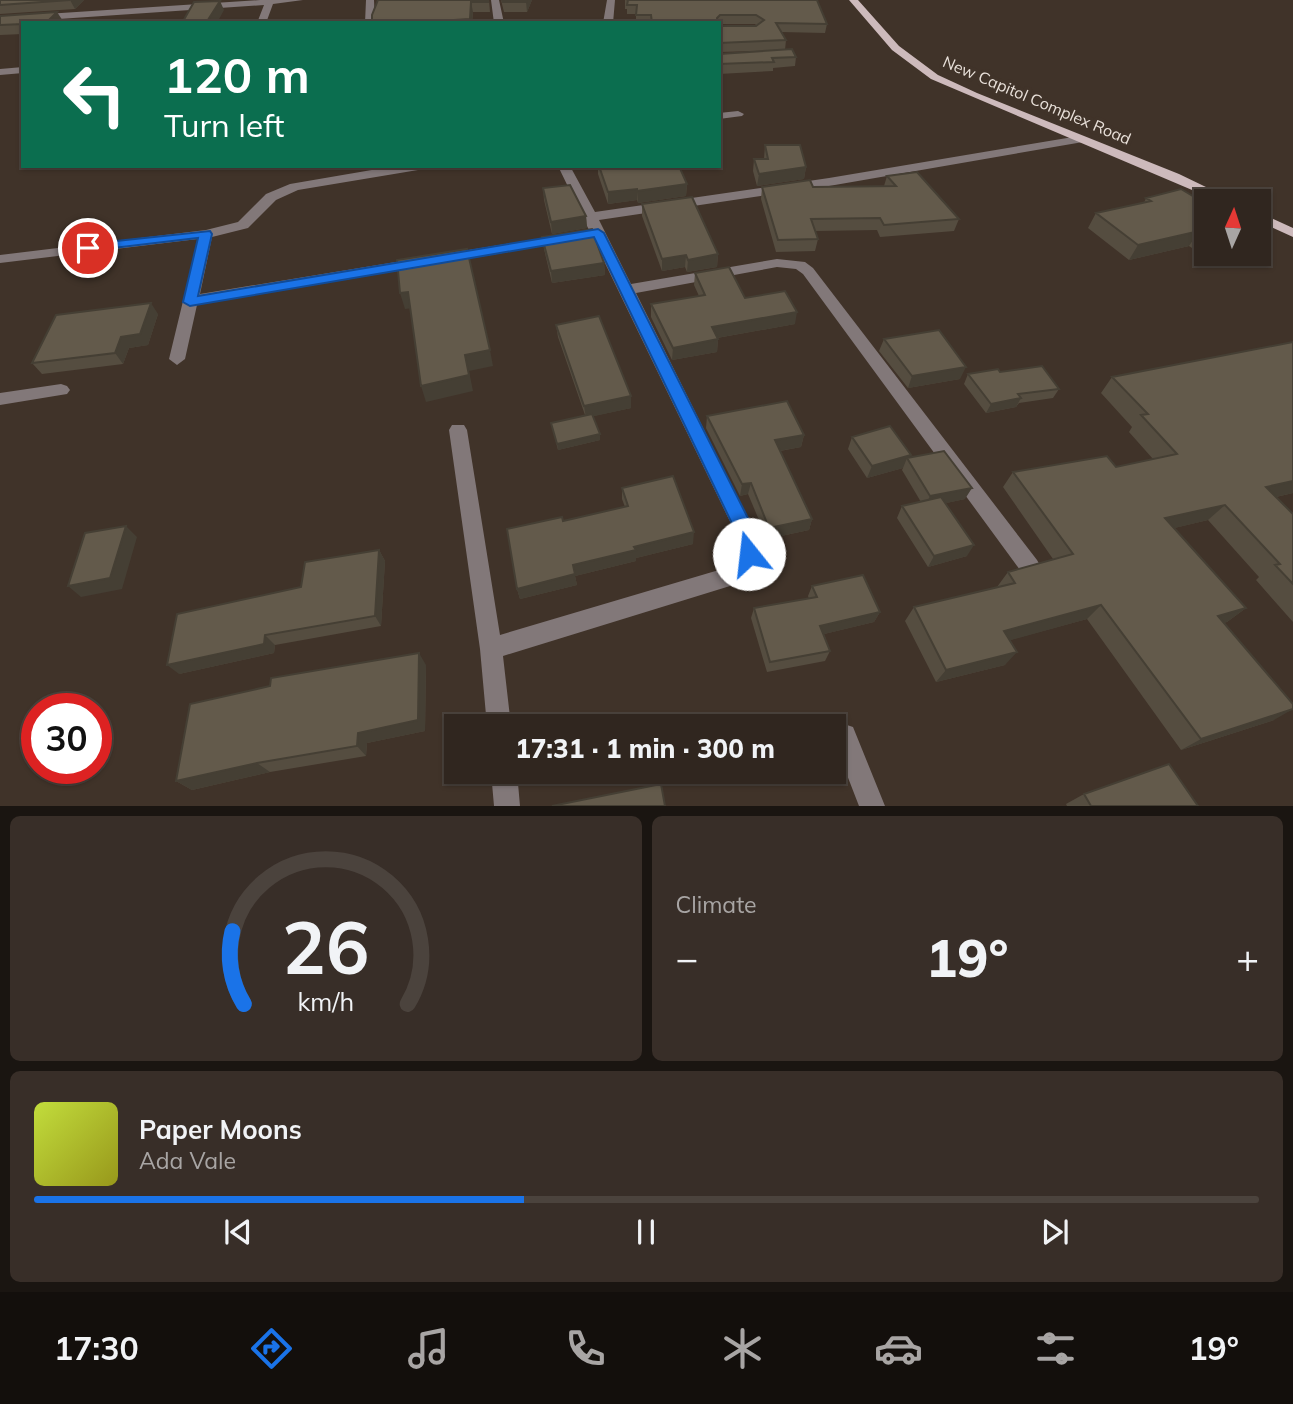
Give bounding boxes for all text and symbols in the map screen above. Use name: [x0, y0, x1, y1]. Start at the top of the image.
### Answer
text: 120 m: [164, 44, 310, 105]
icon: left: [49, 49, 140, 140]
street label: New Capitol Complex Road: [940, 51, 1134, 149]
text: Turn left: [164, 105, 284, 145]
north arrow: [1194, 189, 1270, 266]
map controls: [1194, 189, 1271, 266]
pin: [58, 218, 118, 278]
icon: arrive: [69, 229, 107, 267]
position arrow: [712, 517, 786, 591]
speed limit sign: 30: [21, 693, 112, 784]
text: 17:31 · 1 min · 300 m: [515, 732, 775, 765]
text: Climate: [676, 890, 757, 919]
text: 26: [282, 902, 369, 993]
text: 19°: [926, 925, 1008, 990]
text: −: [676, 934, 698, 982]
text: +: [1236, 934, 1259, 982]
text: km/h: [297, 986, 354, 1017]
text: Paper Moons: [139, 1113, 302, 1146]
text: Ada Vale: [139, 1146, 236, 1175]
icon: previous: [219, 1213, 257, 1251]
icon: pause: [627, 1213, 665, 1251]
icon: next: [1036, 1213, 1074, 1251]
icon: directions: [247, 1324, 296, 1373]
icon: music: [404, 1324, 453, 1373]
icon: phone: [561, 1324, 610, 1373]
icon: climate: [718, 1324, 767, 1373]
icon: car: [874, 1324, 923, 1373]
icon: filters: [1031, 1324, 1080, 1373]
text: 17:30: [54, 1328, 139, 1368]
text: 19°: [1188, 1328, 1239, 1368]

